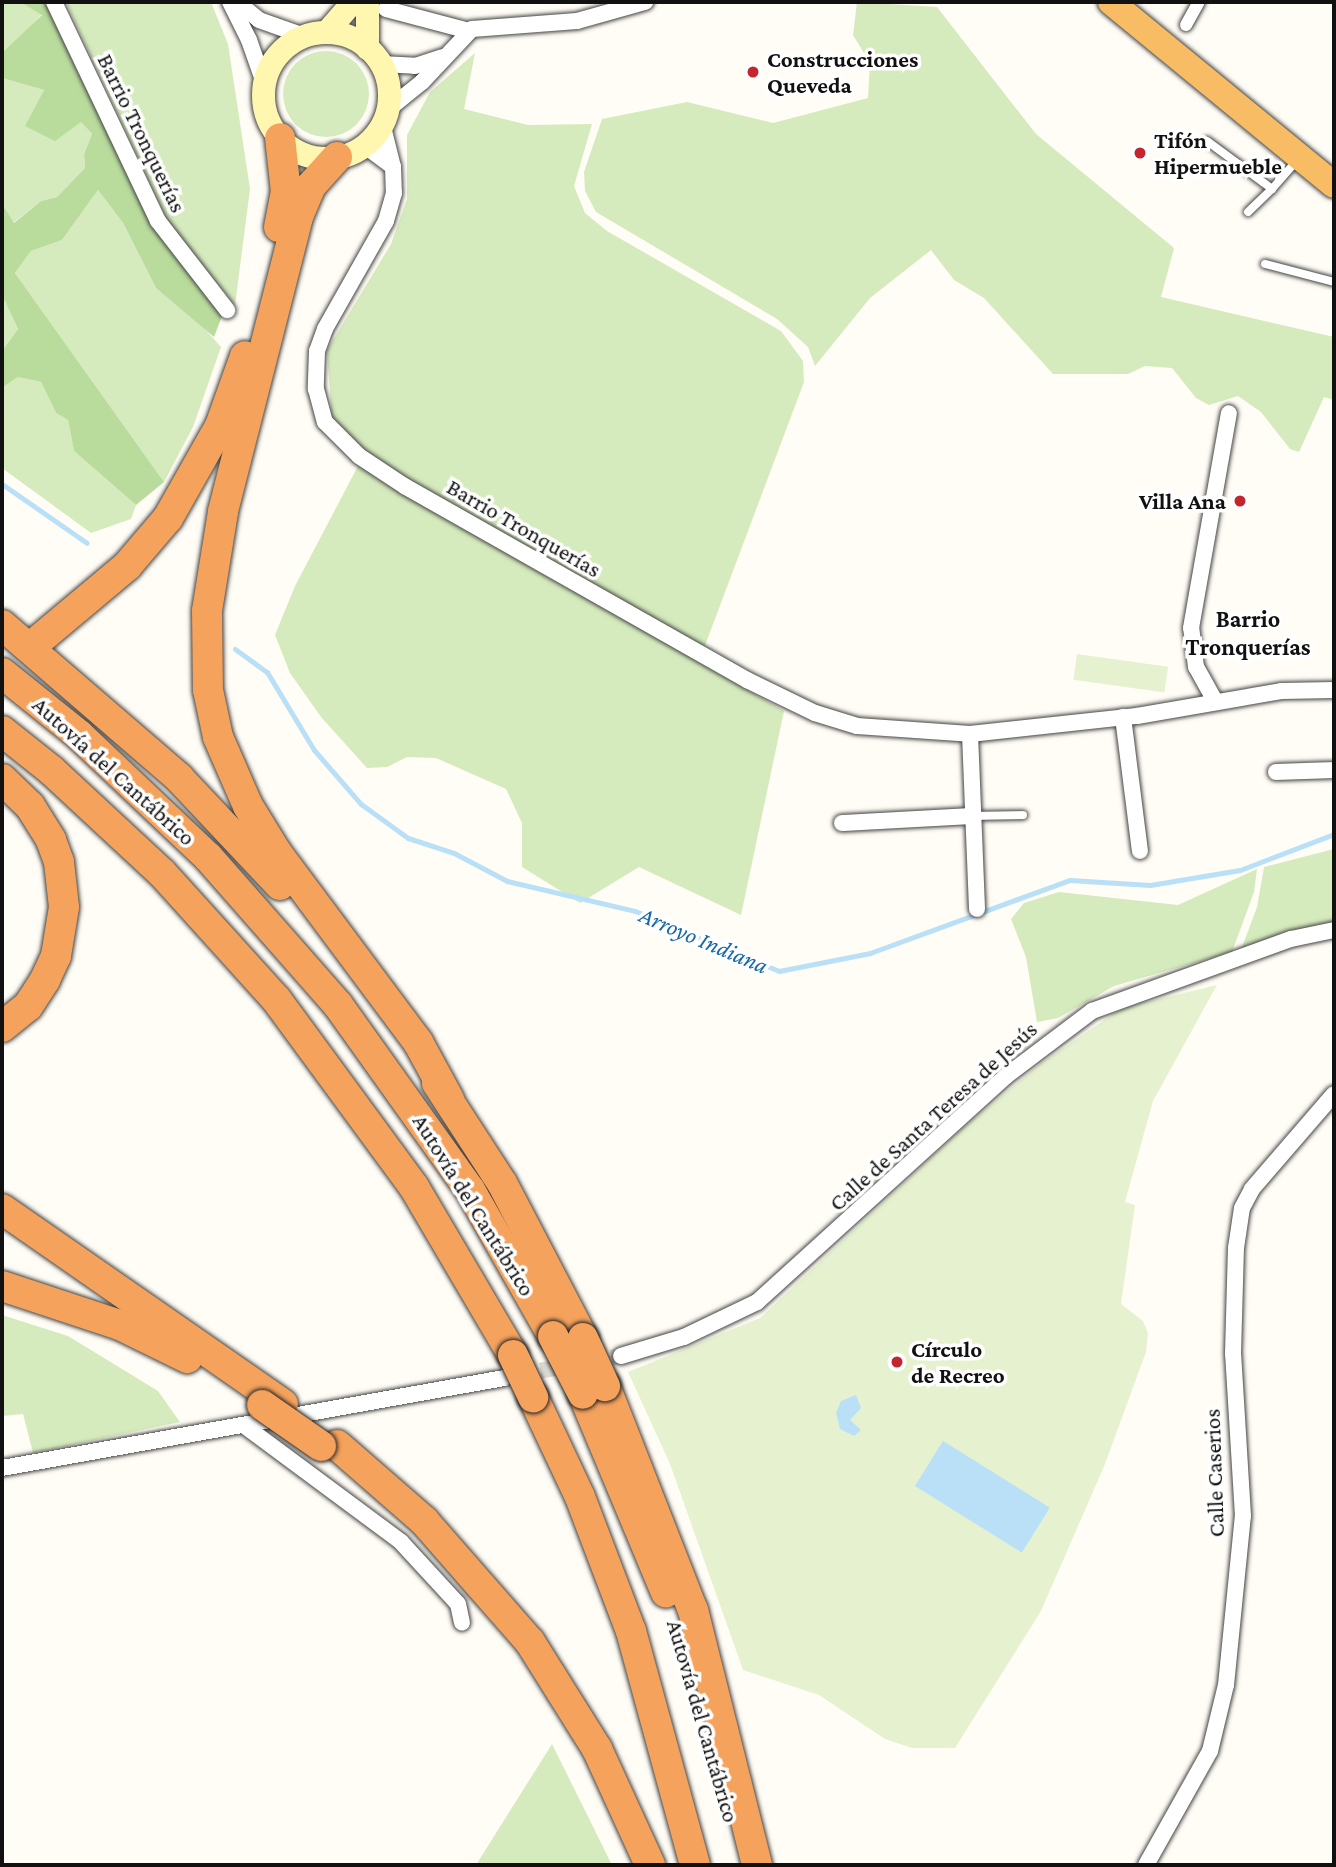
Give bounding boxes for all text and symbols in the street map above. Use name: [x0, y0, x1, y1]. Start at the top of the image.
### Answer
place label: Construcciones Queveda: [767, 45, 918, 99]
street label: Barrio Tronquerías: [92, 49, 192, 217]
marker: Construcciones Queveda: [745, 64, 761, 80]
place label: Tifón Hipermueble: [1154, 126, 1282, 180]
marker: Tifón Hipermueble: [1132, 145, 1148, 161]
street label: Barrio Tronquerías: [442, 473, 606, 583]
place label: Villa Ana: [1139, 487, 1226, 515]
marker: Villa Ana: [1232, 493, 1248, 509]
district label: Barrio Tronquerías: [1185, 605, 1311, 661]
street label: Autovía del Cantábrico: [27, 691, 201, 851]
water label: Arroyo Indiana: [635, 900, 773, 980]
street label: Calle de Santa Teresa de Jesús: [823, 1015, 1043, 1217]
street label: Autovía del Cantábrico: [407, 1109, 541, 1301]
place label: Círculo de Recreo: [911, 1335, 1005, 1389]
marker: Círculo de Recreo: [889, 1354, 905, 1370]
street label: Calle Caserios: [1198, 1408, 1230, 1538]
street label: Autovía del Cantábrico: [661, 1616, 745, 1826]

